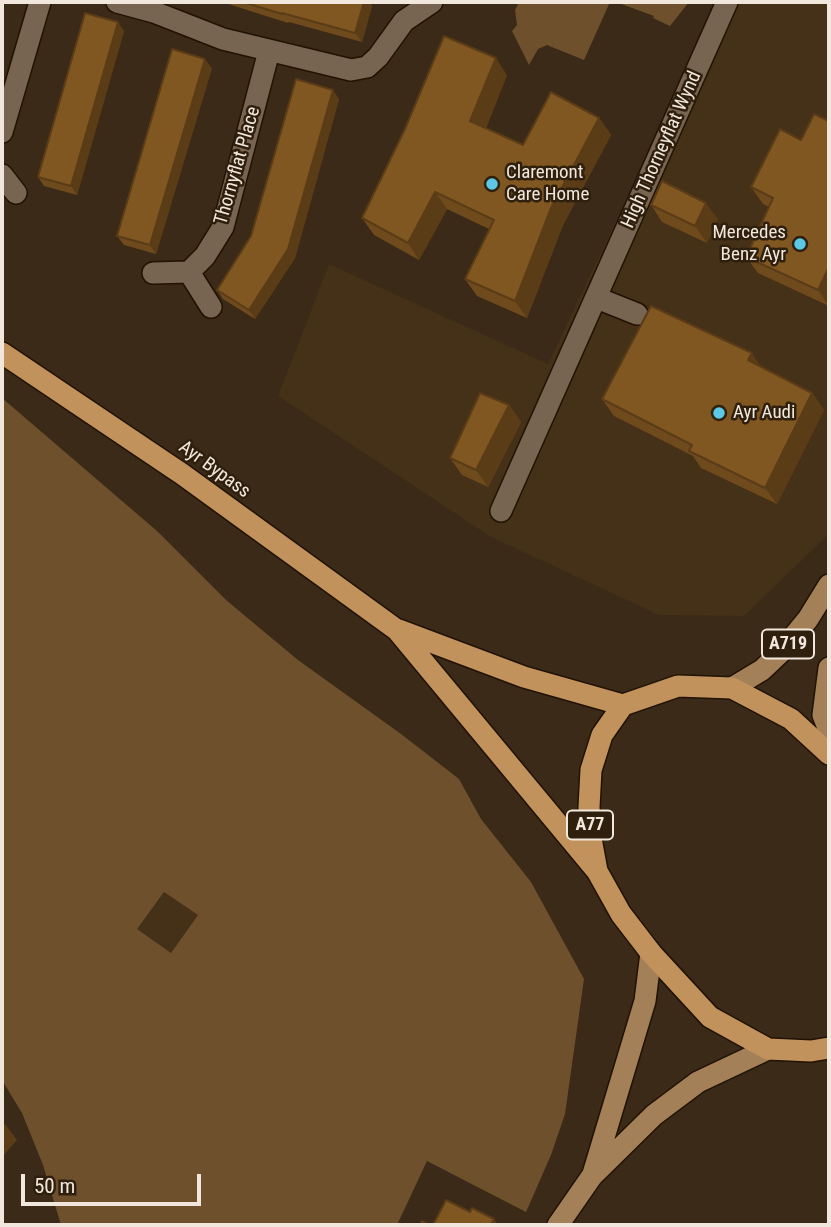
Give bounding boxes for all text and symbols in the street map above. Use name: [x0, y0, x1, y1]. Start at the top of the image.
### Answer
street label: High Thorneyflat Wynd: [617, 68, 707, 232]
street label: Thornyflat Place: [210, 104, 266, 228]
place label: Claremont Care Home: [506, 162, 589, 206]
marker: Claremont Care Home: [484, 176, 500, 192]
place label: Mercedes Benz Ayr: [712, 222, 786, 266]
marker: Mercedes Benz Ayr: [792, 236, 808, 252]
place label: Ayr Audi: [733, 402, 795, 424]
marker: Ayr Audi: [711, 405, 727, 421]
street label: Ayr Bypass: [174, 436, 254, 504]
road number: A719: [762, 630, 814, 658]
road number: A77: [567, 810, 613, 840]
scale bar: [24, 1160, 205, 1204]
text: 50 m: [34, 1174, 75, 1198]

